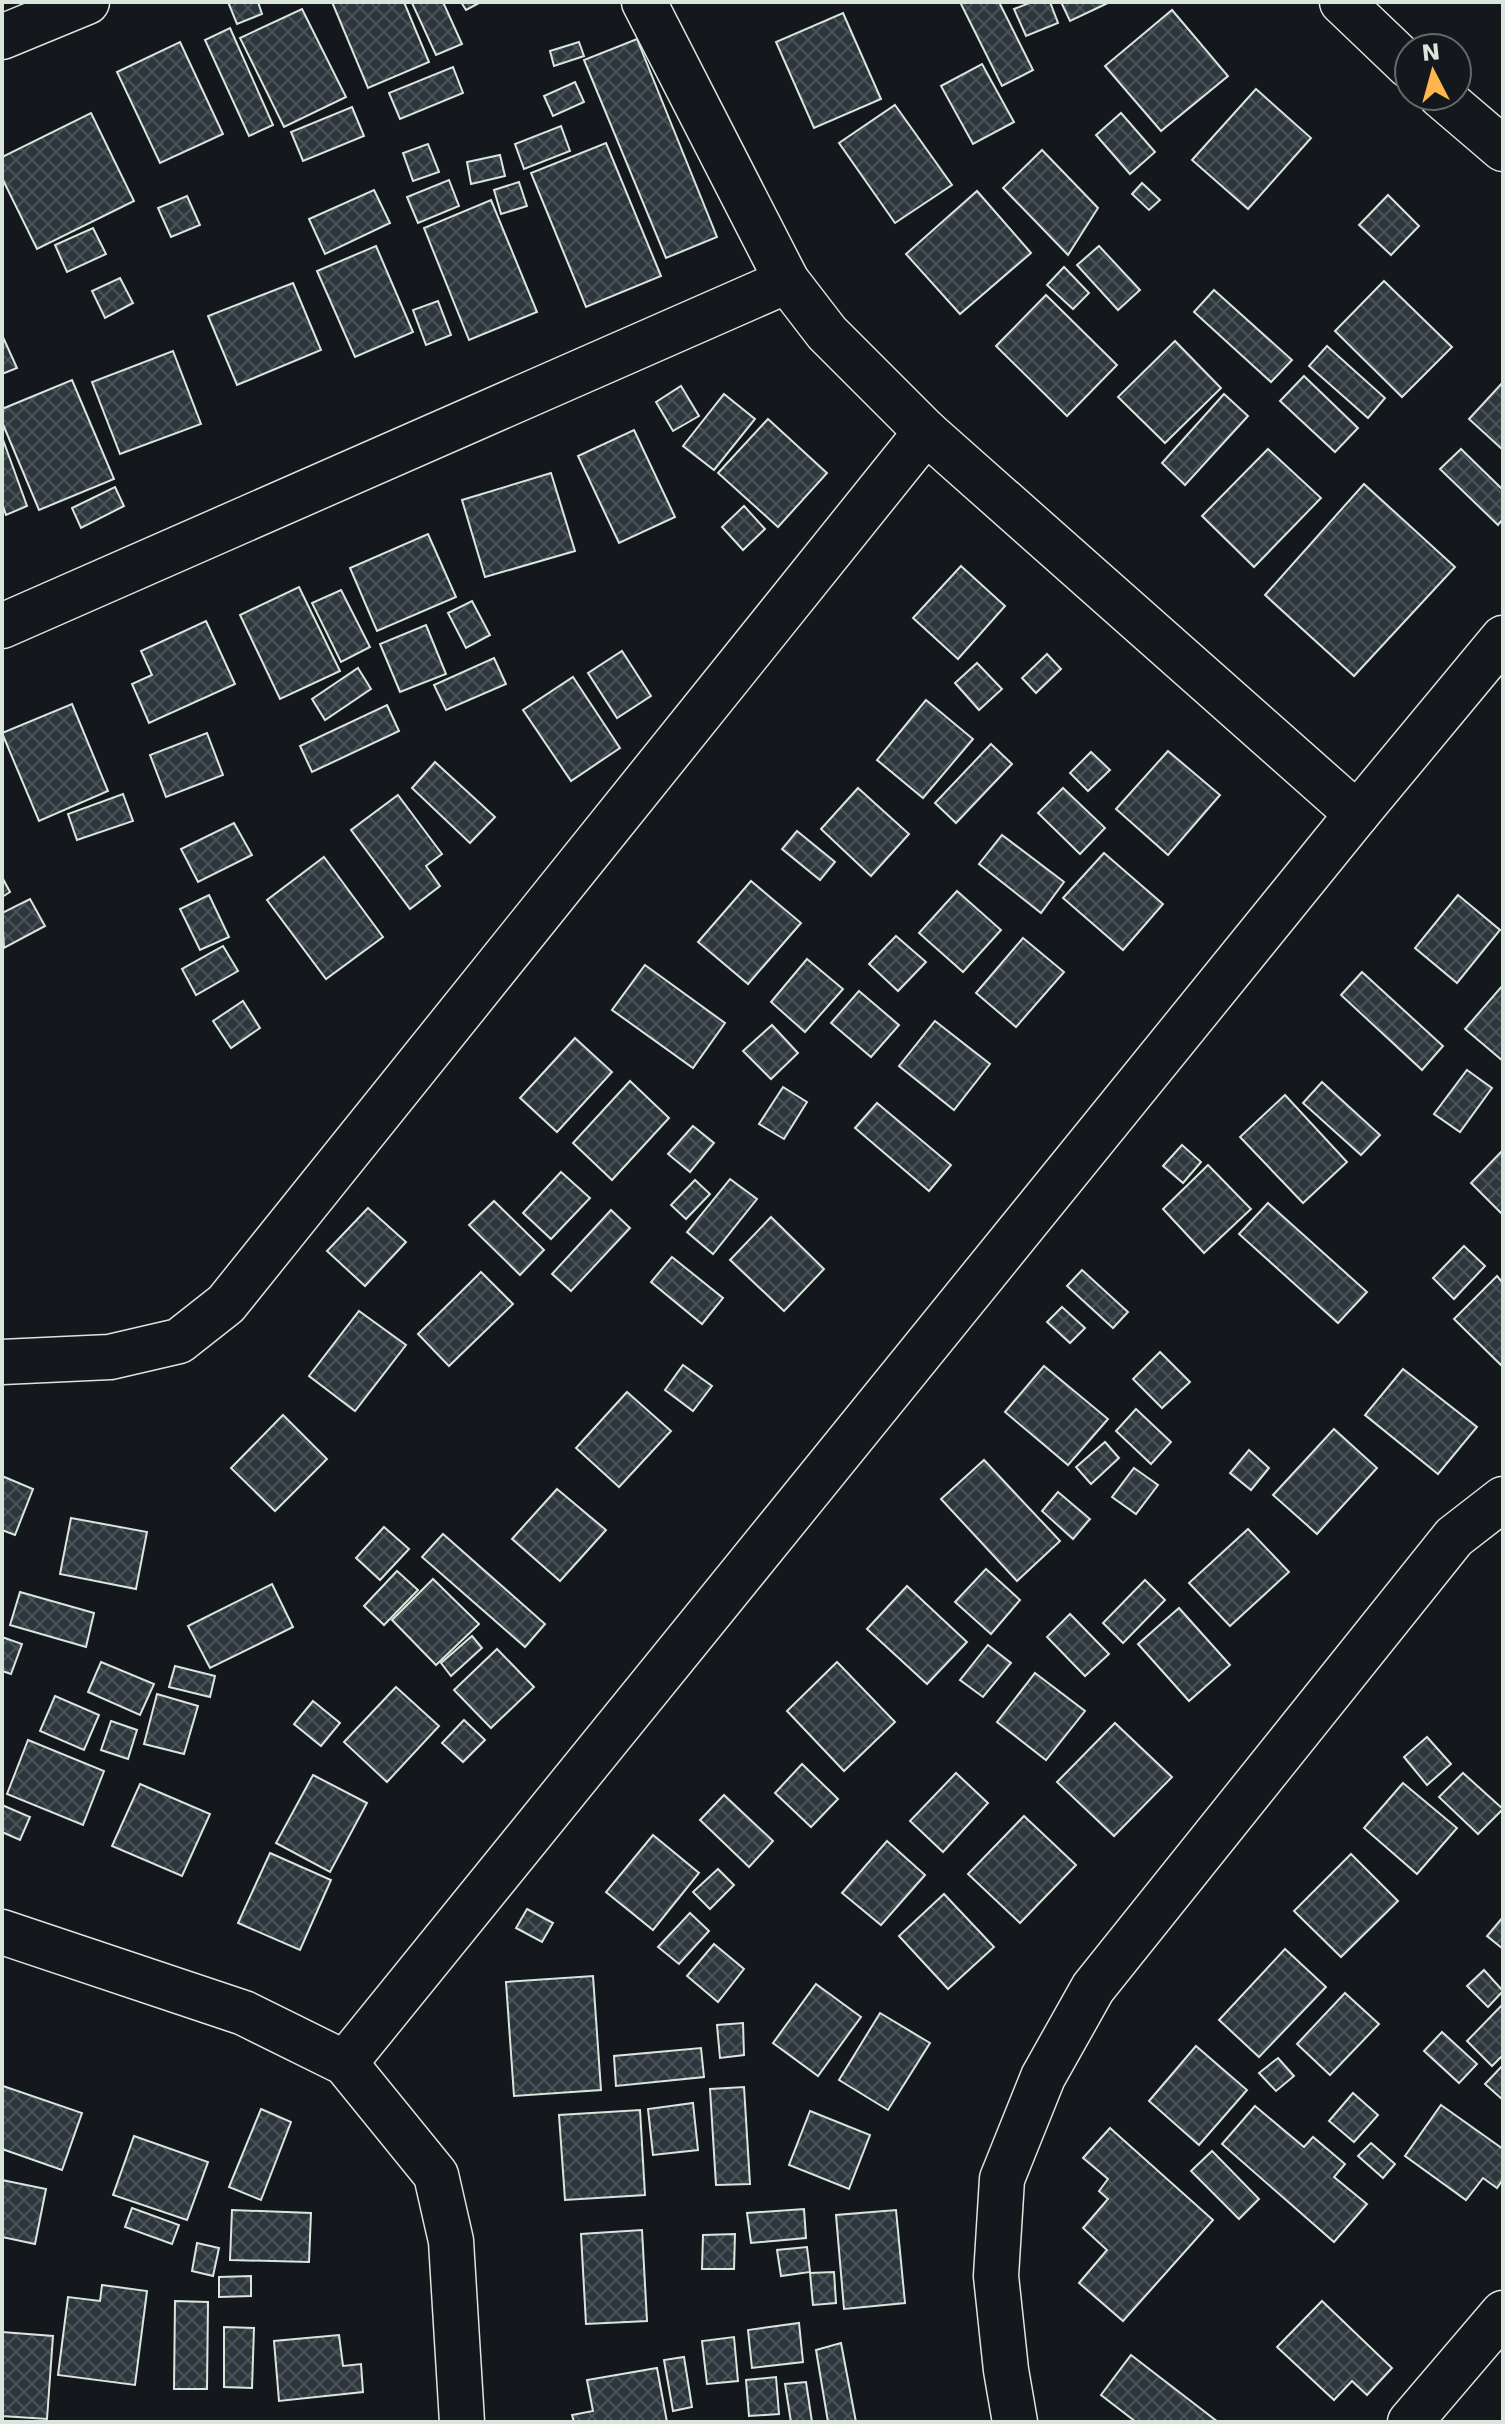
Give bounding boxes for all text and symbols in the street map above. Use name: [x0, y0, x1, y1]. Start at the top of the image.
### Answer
north arrow: [1393, 32, 1473, 112]
text: N: [1420, 39, 1441, 66]

